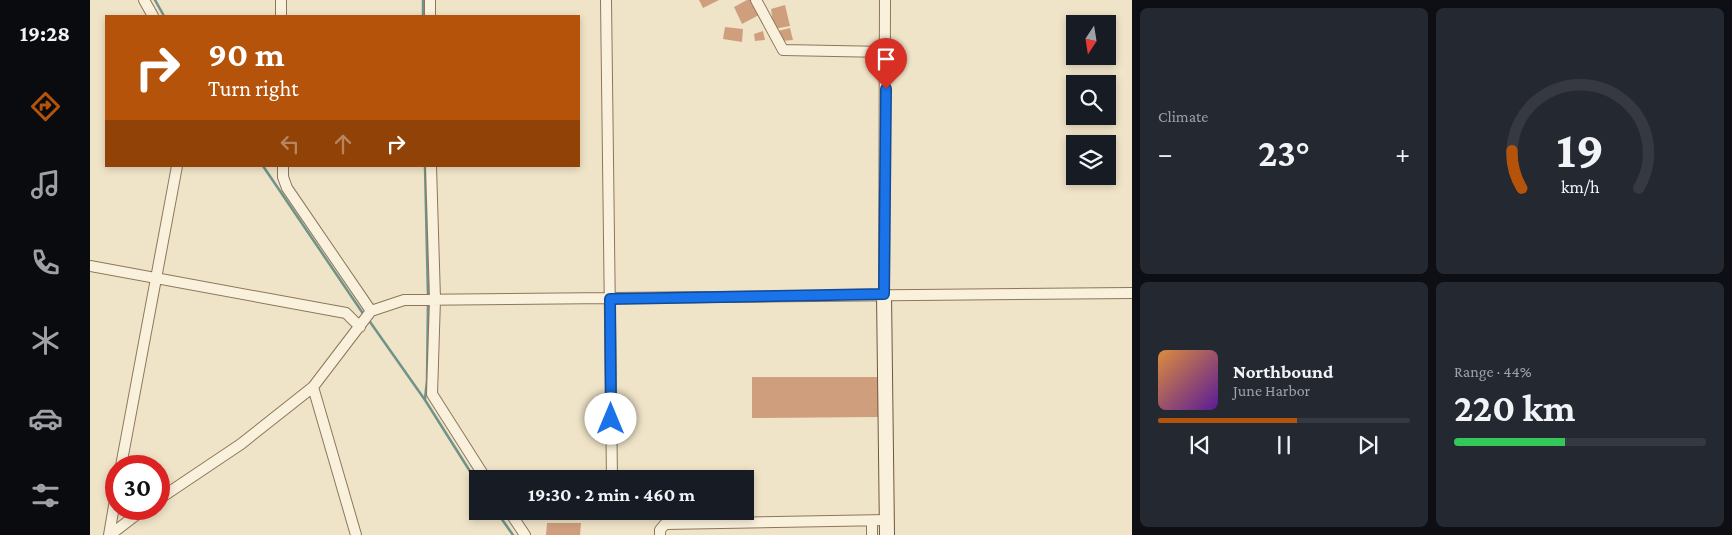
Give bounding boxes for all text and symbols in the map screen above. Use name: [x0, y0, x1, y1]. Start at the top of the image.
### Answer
north arrow: [1066, 15, 1116, 65]
map controls: [1066, 15, 1116, 185]
text: 19:28: [20, 21, 70, 46]
icon: right: [125, 35, 190, 100]
text: 90 m: [208, 35, 285, 74]
pin: [865, 38, 907, 89]
icon: arrive: [872, 45, 900, 73]
button: search: [1066, 75, 1116, 125]
text: Turn right: [208, 76, 299, 101]
icon: directions: [28, 89, 63, 124]
text: Climate: [1158, 108, 1208, 125]
text: 19: [1556, 120, 1604, 178]
icon: left: [276, 130, 304, 158]
icon: ahead: [329, 130, 357, 158]
icon: right: [382, 130, 410, 158]
text: 23°: [1258, 132, 1310, 174]
button: layers: [1066, 135, 1116, 185]
text: −: [1158, 138, 1173, 169]
text: +: [1395, 138, 1410, 169]
icon: music: [28, 167, 63, 202]
text: km/h: [1561, 177, 1600, 197]
icon: phone: [28, 245, 63, 280]
icon: climate: [28, 323, 63, 358]
text: Northbound: [1233, 361, 1333, 382]
text: Range · 44%: [1454, 363, 1531, 380]
text: June Harbor: [1233, 382, 1310, 399]
text: 220 km: [1454, 387, 1575, 429]
position arrow: [584, 392, 636, 444]
icon: car: [28, 401, 63, 436]
icon: previous: [1186, 431, 1214, 459]
icon: pause: [1270, 431, 1298, 459]
icon: next: [1354, 431, 1382, 459]
speed limit sign: 30: [105, 455, 170, 520]
icon: filters: [28, 478, 63, 513]
text: 19:30 · 2 min · 460 m: [528, 484, 695, 505]

